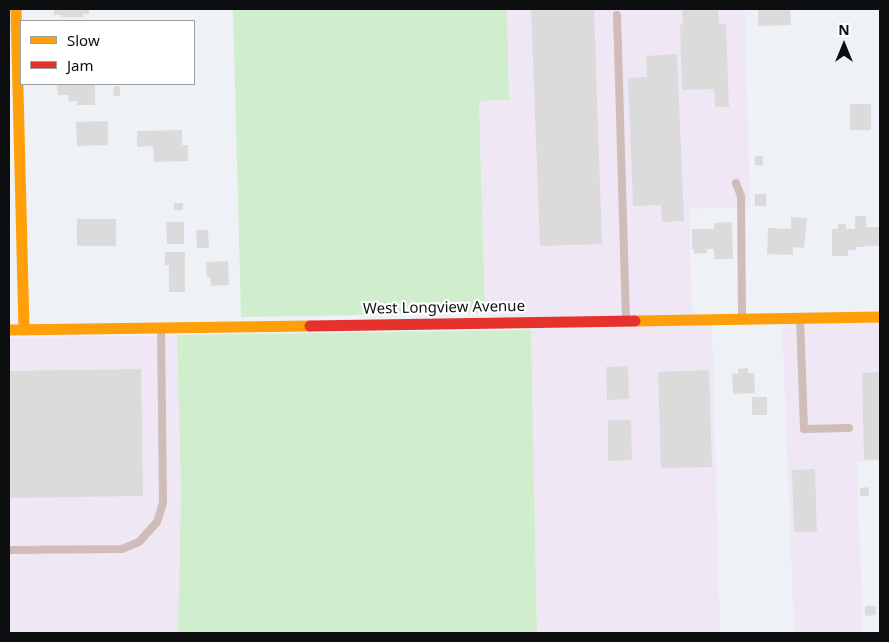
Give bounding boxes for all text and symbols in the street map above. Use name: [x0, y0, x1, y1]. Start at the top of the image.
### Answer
legend: [20, 20, 195, 85]
north arrow: [819, 20, 869, 70]
text: N: [838, 20, 850, 39]
text: Slow: [67, 30, 100, 50]
text: Jam: [67, 55, 94, 75]
street label: West Longview Avenue: [363, 298, 525, 318]

